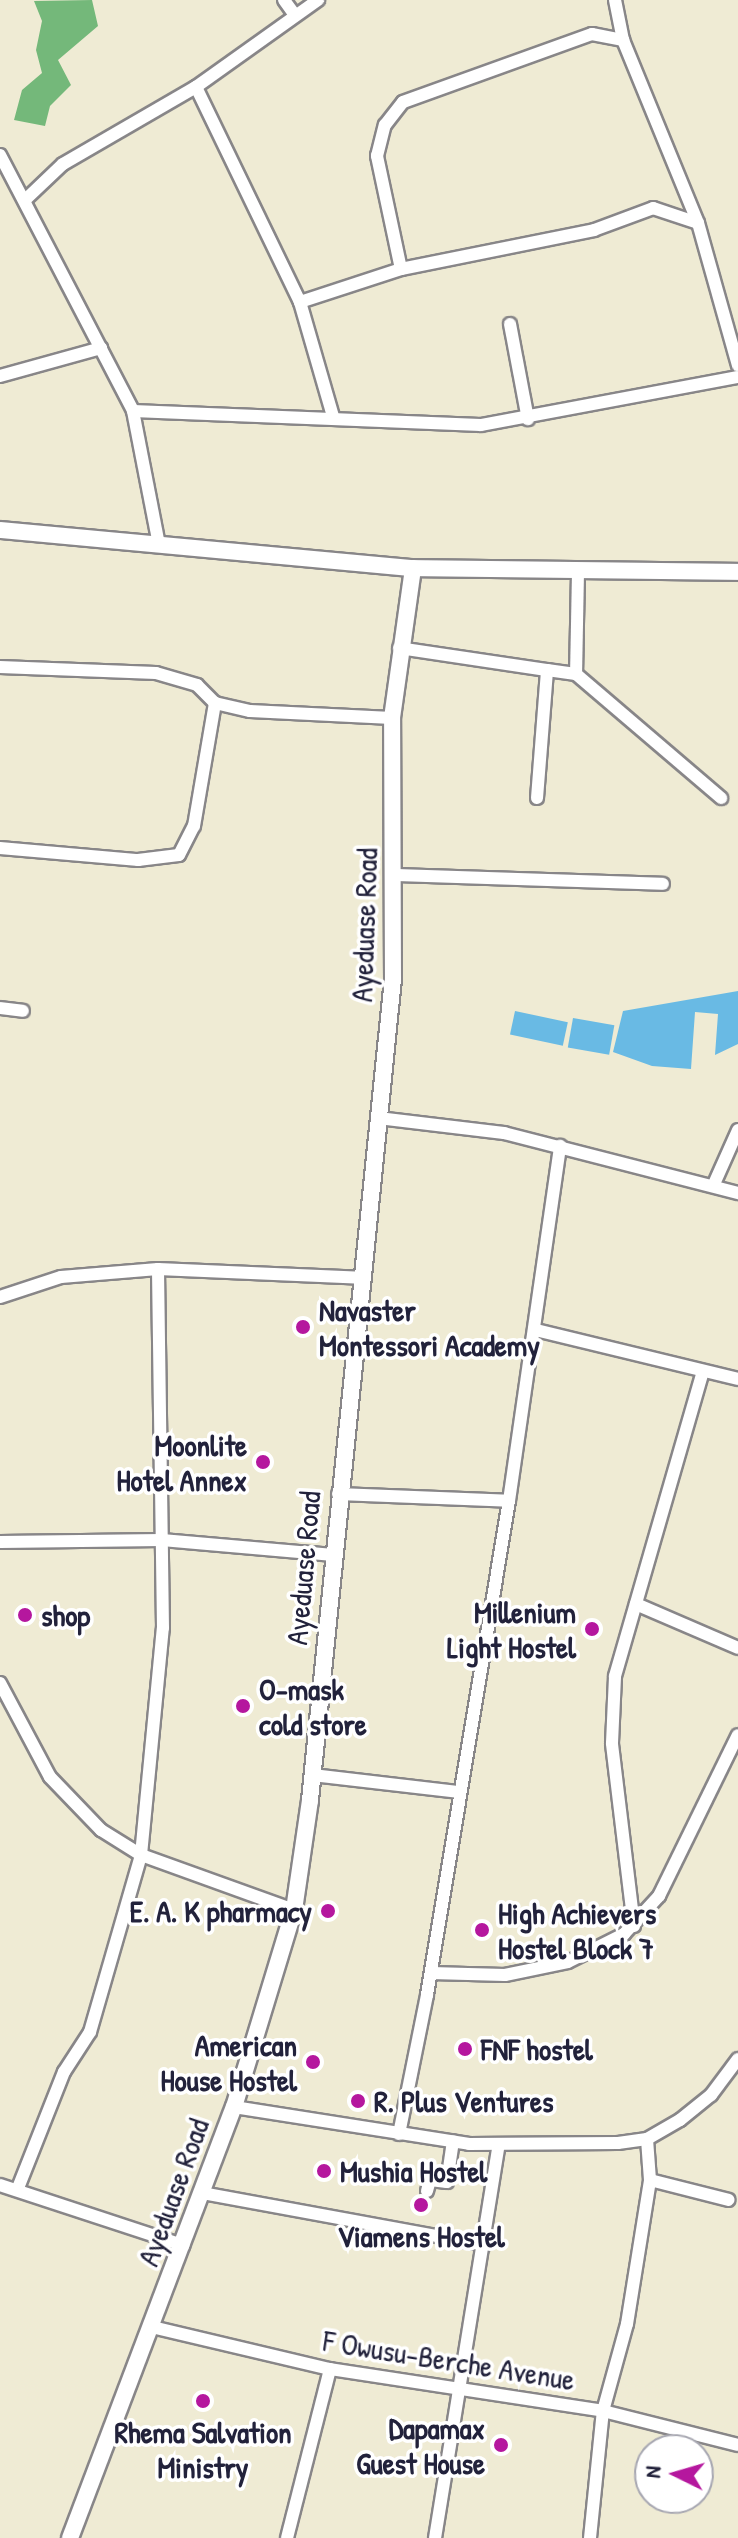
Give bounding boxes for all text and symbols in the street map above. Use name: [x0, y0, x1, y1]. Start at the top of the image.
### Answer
street label: Ayeduase Road: [343, 847, 385, 1003]
place label: Navaster Montessori Academy: [319, 1292, 540, 1362]
marker: Navaster Montessori Academy: [294, 1318, 312, 1336]
place label: Moonlite Hotel Annex: [117, 1427, 247, 1498]
marker: Moonlite Hotel Annex: [254, 1453, 272, 1471]
street label: Ayeduase Road: [278, 1490, 328, 1646]
place label: Millenium Light Hostel: [447, 1594, 576, 1664]
place label: shop: [41, 1597, 90, 1633]
marker: shop: [16, 1606, 34, 1624]
marker: Millenium Light Hostel: [583, 1620, 601, 1638]
place label: O-mask cold store: [259, 1671, 367, 1742]
marker: O-mask cold store: [234, 1697, 252, 1715]
place label: E. A. K pharmacy: [130, 1893, 312, 1929]
place label: High Achievers Hostel Block 7: [498, 1895, 656, 1966]
marker: E. A. K pharmacy: [319, 1902, 337, 1920]
marker: High Achievers Hostel Block 7: [473, 1921, 491, 1939]
place label: American House Hostel: [161, 2027, 297, 2098]
place label: FNF hostel: [481, 2031, 593, 2067]
marker: FNF hostel: [456, 2040, 474, 2058]
marker: American House Hostel: [304, 2053, 322, 2071]
place label: R. Plus Ventures: [374, 2083, 554, 2119]
marker: R. Plus Ventures: [349, 2092, 367, 2110]
street label: Ayeduase Road: [130, 2113, 216, 2271]
place label: Mushia Hostel: [340, 2153, 487, 2189]
marker: Mushia Hostel: [315, 2162, 333, 2180]
marker: Viamens Hostel: [412, 2196, 430, 2214]
place label: Viamens Hostel: [337, 2218, 505, 2254]
street label: F Owusu-Berche Avenue: [321, 2322, 577, 2398]
marker: Rhema Salvation Ministry: [194, 2392, 212, 2410]
place label: Dapamax Guest House: [356, 2410, 485, 2480]
place label: Rhema Salvation Ministry: [114, 2414, 292, 2484]
north arrow: [634, 2434, 714, 2514]
marker: Dapamax Guest House: [492, 2436, 510, 2454]
text: N: [637, 2465, 668, 2479]

